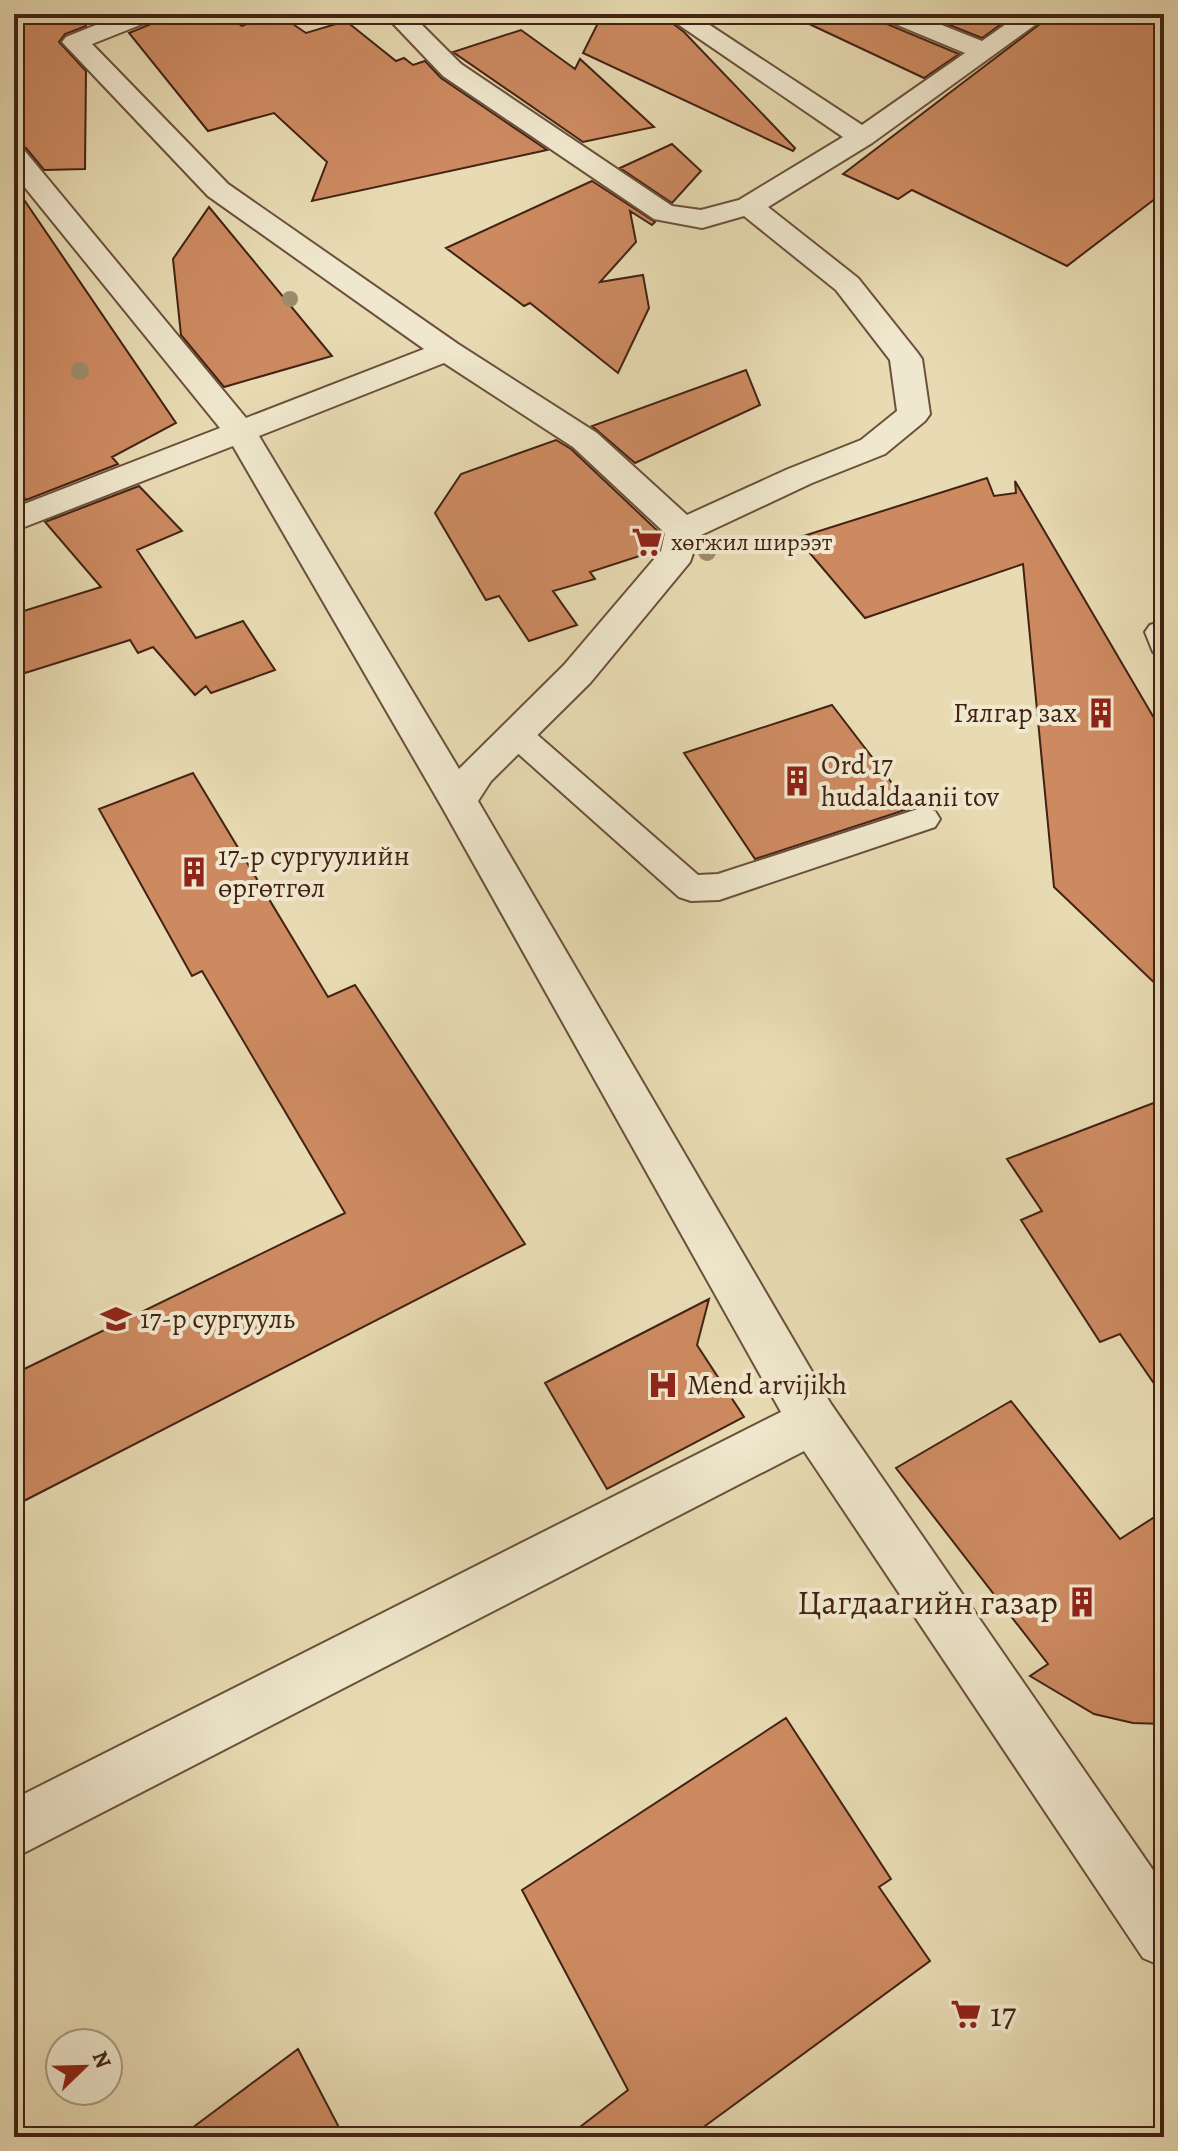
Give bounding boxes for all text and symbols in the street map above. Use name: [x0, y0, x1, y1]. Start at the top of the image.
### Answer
supermarket icon: хөгжил ширээт: [630, 525, 664, 559]
place label: хөгжил ширээт: [671, 526, 833, 558]
place label: Гялгар зах: [953, 694, 1077, 732]
building icon: Гялгар зах: [1084, 696, 1118, 730]
place label: Ord 17 hudaldaanii tov: [821, 746, 1000, 816]
building icon: Ord 17 hudaldaanii tov: [780, 764, 814, 798]
place label: 17-р сургуулийн өргөтгөл: [218, 837, 410, 907]
building icon: 17-р сургуулийн өргөтгөл: [177, 855, 211, 889]
place label: 17-р сургууль: [140, 1300, 295, 1338]
school or university icon: 17-р сургууль: [99, 1302, 133, 1336]
place label: Mend arvijikh: [687, 1366, 847, 1404]
hospital icon: Mend arvijikh: [646, 1368, 680, 1402]
place label: Цагдаагийн газар: [797, 1579, 1058, 1626]
building icon: Цагдаагийн газар: [1065, 1585, 1099, 1619]
place label: 17: [990, 1991, 1017, 2038]
supermarket icon: 17: [949, 1997, 983, 2031]
north arrow: [44, 2027, 124, 2107]
text: N: [85, 2046, 118, 2073]

